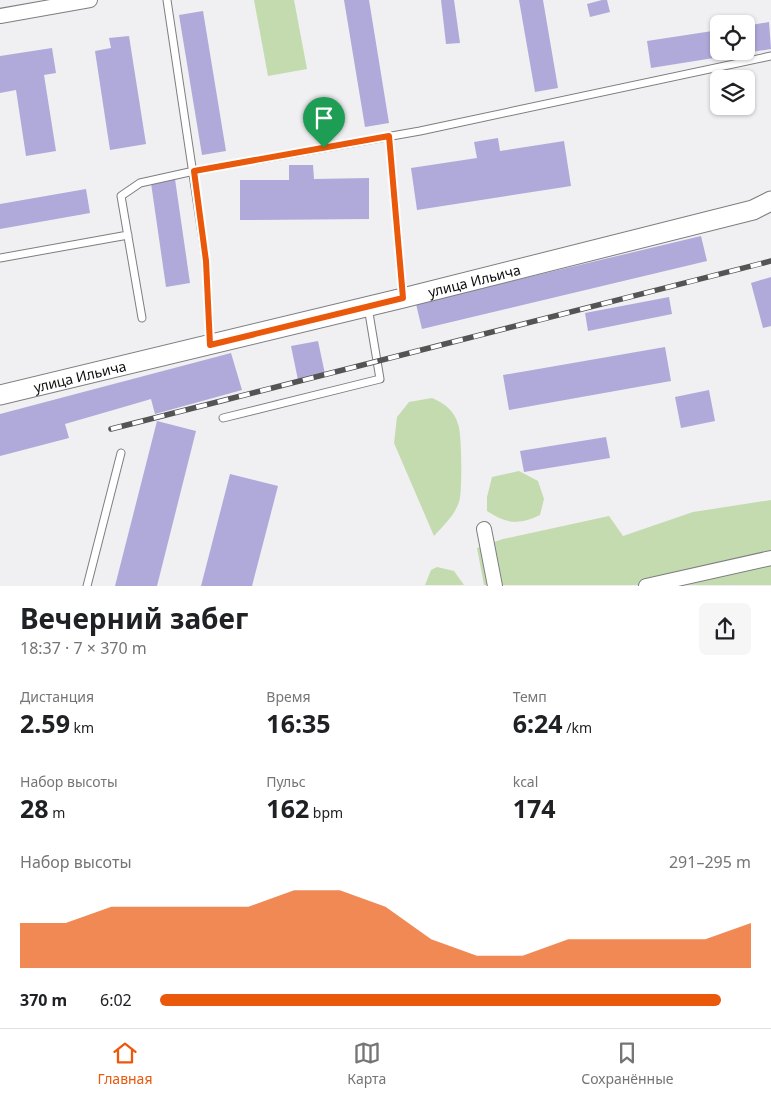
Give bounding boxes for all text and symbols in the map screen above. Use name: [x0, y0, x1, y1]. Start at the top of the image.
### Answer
map controls: [710, 15, 755, 115]
button: locate: [710, 15, 755, 60]
button: layers: [710, 70, 755, 115]
pin: [303, 97, 345, 148]
icon: arrive: [310, 104, 338, 132]
street label: улица Ильича: [426, 259, 522, 301]
street label: улица Ильича: [32, 356, 128, 396]
text: Вечерний забег: [20, 599, 248, 637]
button: share: [699, 603, 751, 655]
text: 18:37 · 7 × 370 m: [20, 637, 147, 659]
text: Дистанция: [20, 687, 94, 706]
text: Время: [266, 687, 310, 706]
text: Темп: [513, 687, 547, 706]
text: 2.59: [20, 706, 70, 740]
text: 16:35: [266, 706, 331, 740]
text: 6:24: [513, 706, 563, 740]
text: km: [70, 718, 94, 737]
text: /km: [563, 718, 592, 737]
text: Набор высоты: [20, 772, 118, 791]
text: Пульс: [266, 772, 306, 791]
text: kcal: [513, 772, 538, 791]
text: 28: [20, 791, 49, 825]
text: 162: [266, 791, 309, 825]
text: 174: [513, 791, 556, 825]
text: m: [49, 803, 65, 822]
text: bpm: [309, 803, 343, 822]
text: Набор высоты: [20, 851, 132, 873]
text: 291–295 m: [669, 851, 751, 873]
text: 370 m: [20, 989, 67, 1011]
text: 6:02: [100, 989, 132, 1011]
tab: Главная: [97, 1039, 152, 1088]
tab: Карта: [347, 1039, 386, 1088]
tab: Сохранённые: [581, 1039, 674, 1088]

